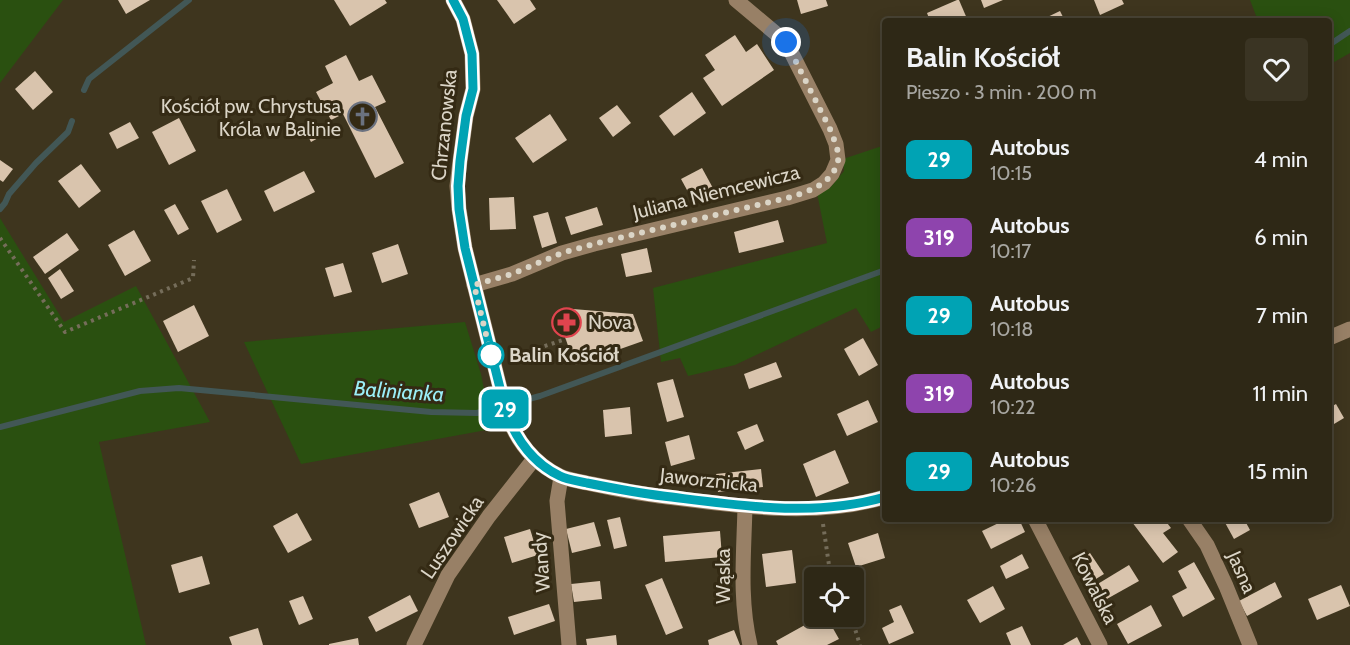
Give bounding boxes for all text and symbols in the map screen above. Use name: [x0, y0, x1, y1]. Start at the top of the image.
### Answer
your location: [771, 27, 801, 57]
button: heart: [1245, 38, 1308, 101]
text: Balin Kościół: [906, 40, 1060, 74]
street label: Chrzanowska: [426, 68, 462, 182]
text: Pieszo · 3 min · 200 m: [906, 80, 1097, 104]
place label: Kościół pw. Chrystusa Króla w Balinie: [161, 94, 341, 141]
church icon: Kościół pw. Chrystusa Króla w Balinie: [346, 101, 378, 133]
text: Autobus: [990, 134, 1070, 161]
text: 4 min: [1254, 146, 1308, 173]
text: 29: [928, 147, 950, 172]
street label: Juliana Niemcewicza: [629, 160, 802, 225]
text: 10:15: [990, 161, 1032, 185]
text: Autobus: [990, 212, 1070, 239]
text: 6 min: [1254, 224, 1308, 251]
text: 319: [924, 225, 954, 250]
text: 10:17: [990, 239, 1031, 263]
text: Autobus: [990, 290, 1070, 317]
text: 7 min: [1256, 302, 1308, 329]
text: 29: [928, 303, 950, 328]
pharmacy icon: Nova: [551, 306, 583, 338]
place label: Nova: [588, 310, 632, 334]
text: 10:18: [990, 317, 1033, 341]
marker: Balin Kościół: [478, 342, 504, 368]
place label: Balin Kościół: [509, 343, 619, 367]
text: Autobus: [990, 368, 1070, 395]
water label: Balinianka: [353, 375, 445, 407]
text: 11 min: [1252, 380, 1308, 407]
text: 319: [924, 381, 954, 406]
line badge: 29: [478, 390, 532, 428]
text: 10:22: [990, 395, 1036, 419]
text: 29: [494, 397, 516, 422]
text: Autobus: [990, 446, 1070, 473]
text: 15 min: [1248, 458, 1308, 485]
text: 29: [928, 459, 950, 484]
street label: Jaworznicka: [658, 463, 760, 497]
text: 10:26: [990, 473, 1036, 497]
street label: Luszowicka: [415, 491, 489, 583]
street label: Wandy: [527, 531, 555, 593]
street label: Jasna: [1222, 546, 1262, 597]
street label: Wąska: [711, 548, 735, 604]
street label: Kowalska: [1067, 548, 1123, 628]
map controls: [804, 567, 864, 627]
button: locate: [804, 567, 864, 627]

